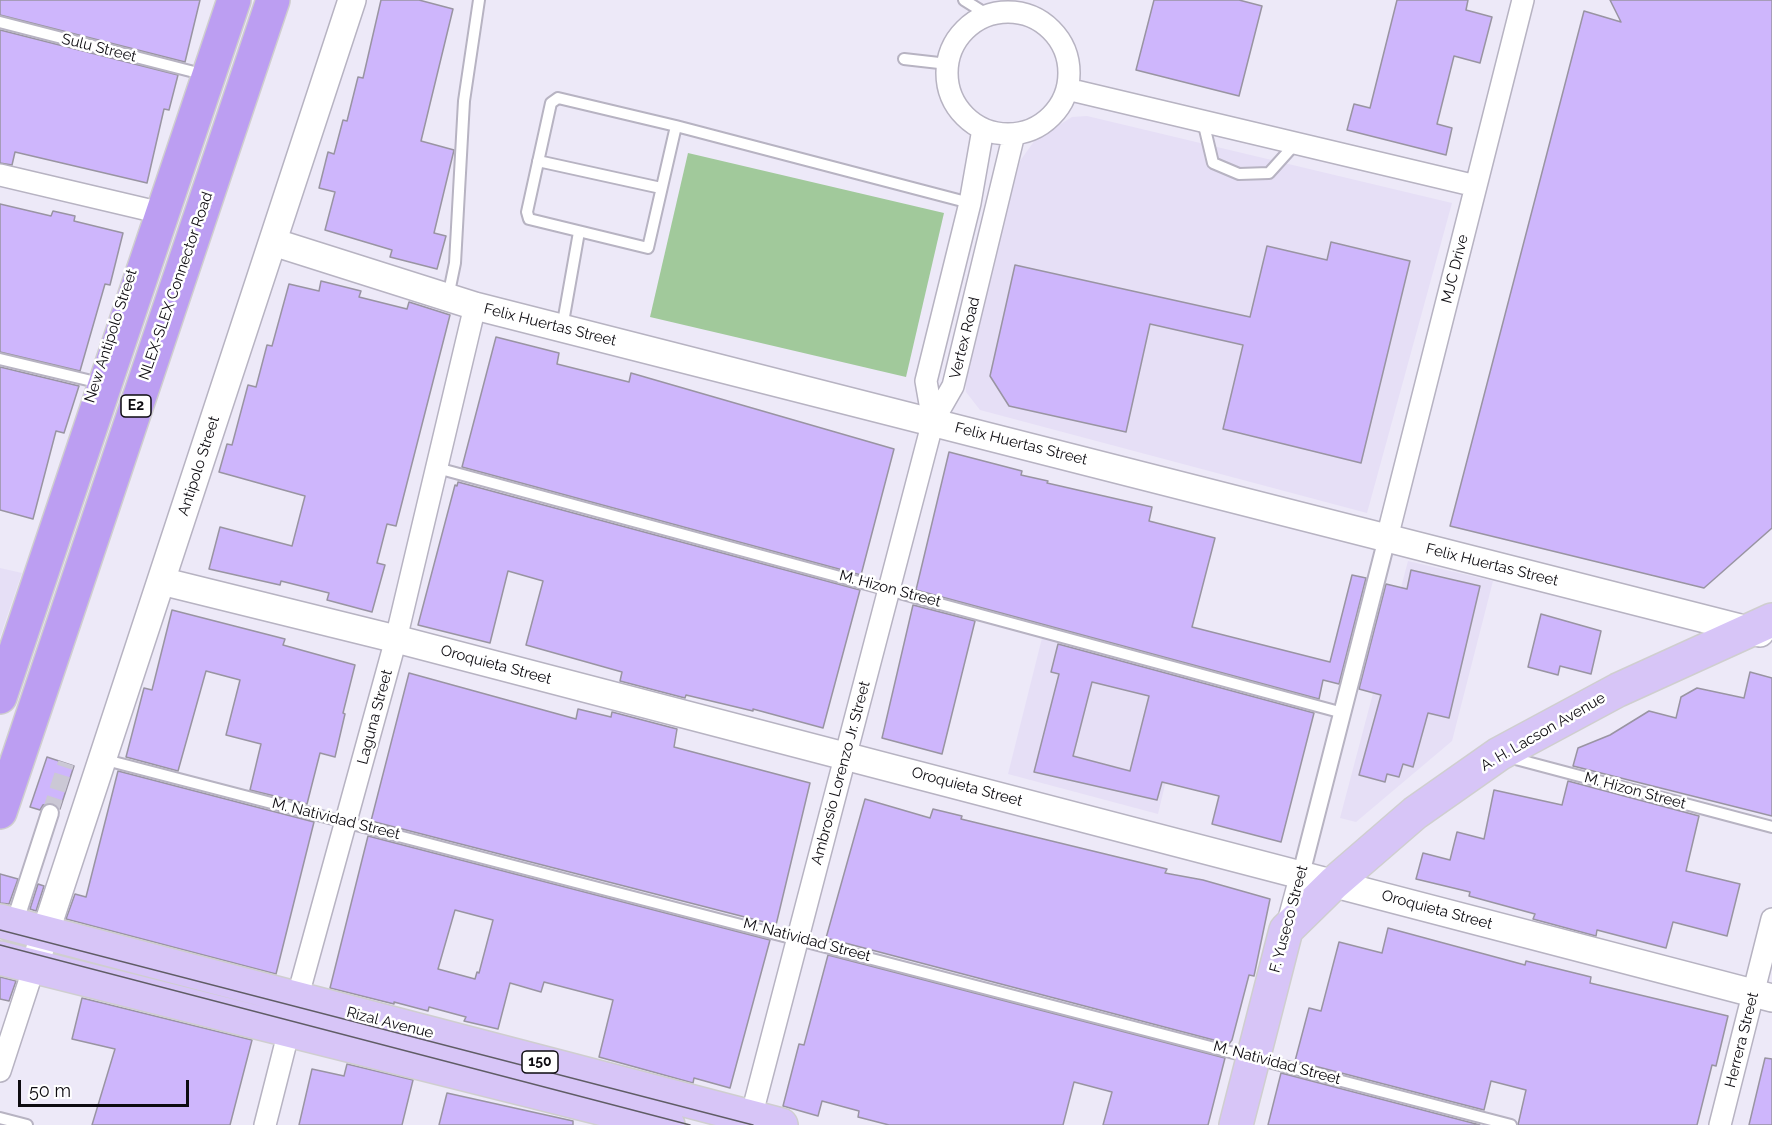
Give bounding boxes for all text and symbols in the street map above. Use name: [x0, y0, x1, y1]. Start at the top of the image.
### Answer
street label: Sulu Street: [60, 30, 138, 66]
street label: NLEX-SLEX Connector Road: [135, 190, 217, 382]
street label: MJC Drive: [1438, 233, 1472, 305]
street label: New Antipolo Street: [81, 267, 141, 405]
street label: Vertex Road: [946, 295, 984, 381]
street label: Felix Huertas Street: [482, 300, 618, 350]
road number: E2: [121, 395, 151, 417]
street label: Antipolo Street: [174, 414, 224, 518]
street label: Felix Huertas Street: [953, 419, 1089, 469]
street label: Felix Huertas Street: [1424, 540, 1560, 590]
street label: M. Hizon Street: [837, 567, 943, 611]
street label: Oroquieta Street: [439, 642, 553, 688]
street label: Laguna Street: [354, 668, 396, 766]
street label: Ambrosio Lorenzo Jr. Street: [808, 679, 874, 867]
street label: A. H. Lacson Avenue: [1477, 689, 1609, 775]
street label: Oroquieta Street: [910, 764, 1024, 810]
street label: M. Hizon Street: [1582, 769, 1688, 813]
street label: M. Natividad Street: [270, 794, 402, 844]
street label: F. Yuseco Street: [1266, 863, 1312, 975]
street label: Oroquieta Street: [1380, 887, 1494, 933]
street label: M. Natividad Street: [741, 914, 873, 966]
street label: Herrera Street: [1721, 990, 1763, 1090]
street label: Rizal Avenue: [345, 1003, 435, 1043]
street label: M. Natividad Street: [1211, 1037, 1343, 1089]
road number: 150: [522, 1051, 558, 1073]
scale bar: [21, 1068, 192, 1106]
text: 50 m: [29, 1080, 71, 1101]

